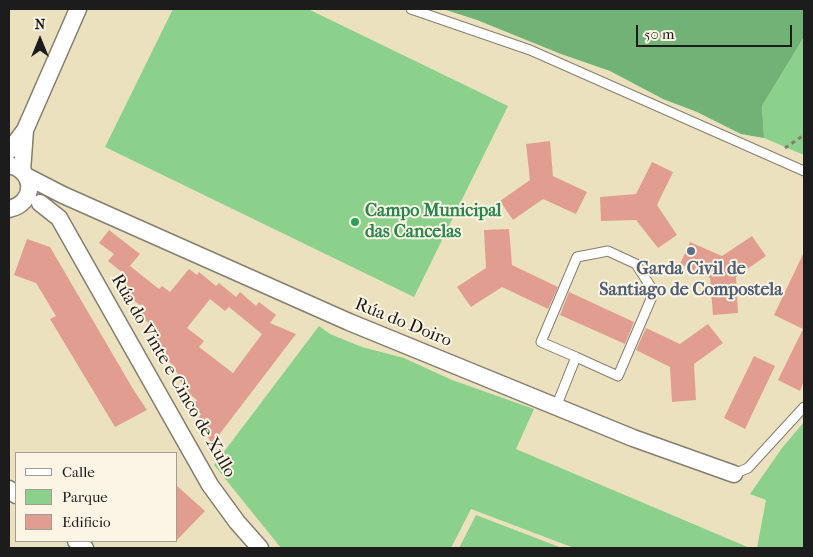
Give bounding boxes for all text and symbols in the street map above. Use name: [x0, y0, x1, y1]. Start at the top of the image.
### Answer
north arrow: [15, 15, 65, 65]
scale bar: [638, 15, 794, 47]
text: N: [35, 16, 45, 33]
text: 50 m: [644, 25, 674, 43]
place label: Campo Municipal das Cancelas: [365, 201, 502, 243]
marker: Campo Municipal das Cancelas: [349, 216, 361, 228]
marker: Garda Civil de Santiago de Compostela: [685, 245, 697, 257]
place label: Garda Civil de Santiago de Compostela: [599, 259, 783, 302]
street label: Rúa do Vinte e Cinco de Xullo: [106, 271, 240, 481]
street label: Rúa do Doiro: [351, 294, 455, 352]
legend: [15, 452, 178, 542]
text: Calle: [62, 463, 95, 481]
text: Parque: [62, 488, 108, 506]
text: Edificio: [62, 513, 111, 531]

